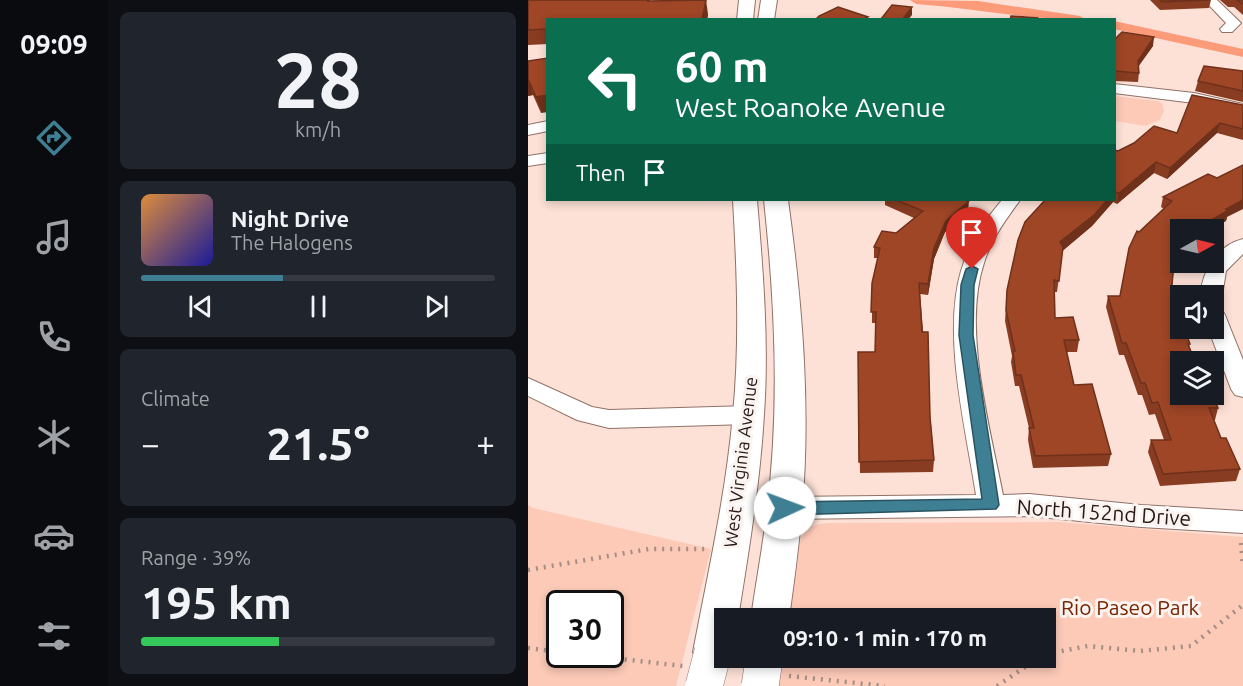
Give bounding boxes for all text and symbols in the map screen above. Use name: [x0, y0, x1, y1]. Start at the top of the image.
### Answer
text: 09:09: [20, 29, 88, 59]
text: 28: [274, 35, 362, 123]
icon: left: [576, 42, 654, 120]
text: 60 m: [675, 43, 769, 90]
text: West Roanoke Avenue: [675, 92, 946, 122]
icon: directions: [33, 117, 75, 159]
text: km/h: [295, 118, 341, 141]
icon: arrive: [638, 156, 671, 189]
text: Then: [576, 160, 626, 185]
text: Night Drive: [231, 206, 349, 231]
pin: [946, 207, 997, 269]
icon: music: [33, 216, 75, 258]
icon: arrive: [955, 216, 988, 249]
north arrow: [1170, 219, 1224, 273]
map controls: [1170, 219, 1224, 405]
text: The Halogens: [231, 231, 353, 254]
button: sound: [1170, 285, 1224, 339]
icon: previous: [184, 290, 217, 323]
icon: pause: [302, 290, 335, 323]
icon: next: [420, 290, 453, 323]
icon: phone: [33, 316, 75, 358]
button: layers: [1170, 351, 1224, 405]
street label: West Virginia Avenue: [720, 375, 760, 549]
text: Climate: [141, 387, 210, 410]
icon: climate: [33, 416, 75, 458]
text: 21.5°: [266, 418, 370, 469]
text: −: [141, 425, 160, 462]
text: +: [476, 425, 495, 462]
position arrow: [753, 476, 817, 540]
street label: North 152nd Drive: [1016, 494, 1192, 530]
icon: car: [33, 515, 75, 557]
text: Range · 39%: [141, 546, 251, 569]
text: 195 km: [141, 577, 292, 628]
speed limit sign: 30: [546, 590, 624, 668]
park label: Rio Paseo Park: [1061, 595, 1199, 619]
icon: filters: [33, 615, 75, 657]
text: 09:10 · 1 min · 170 m: [783, 625, 987, 650]

